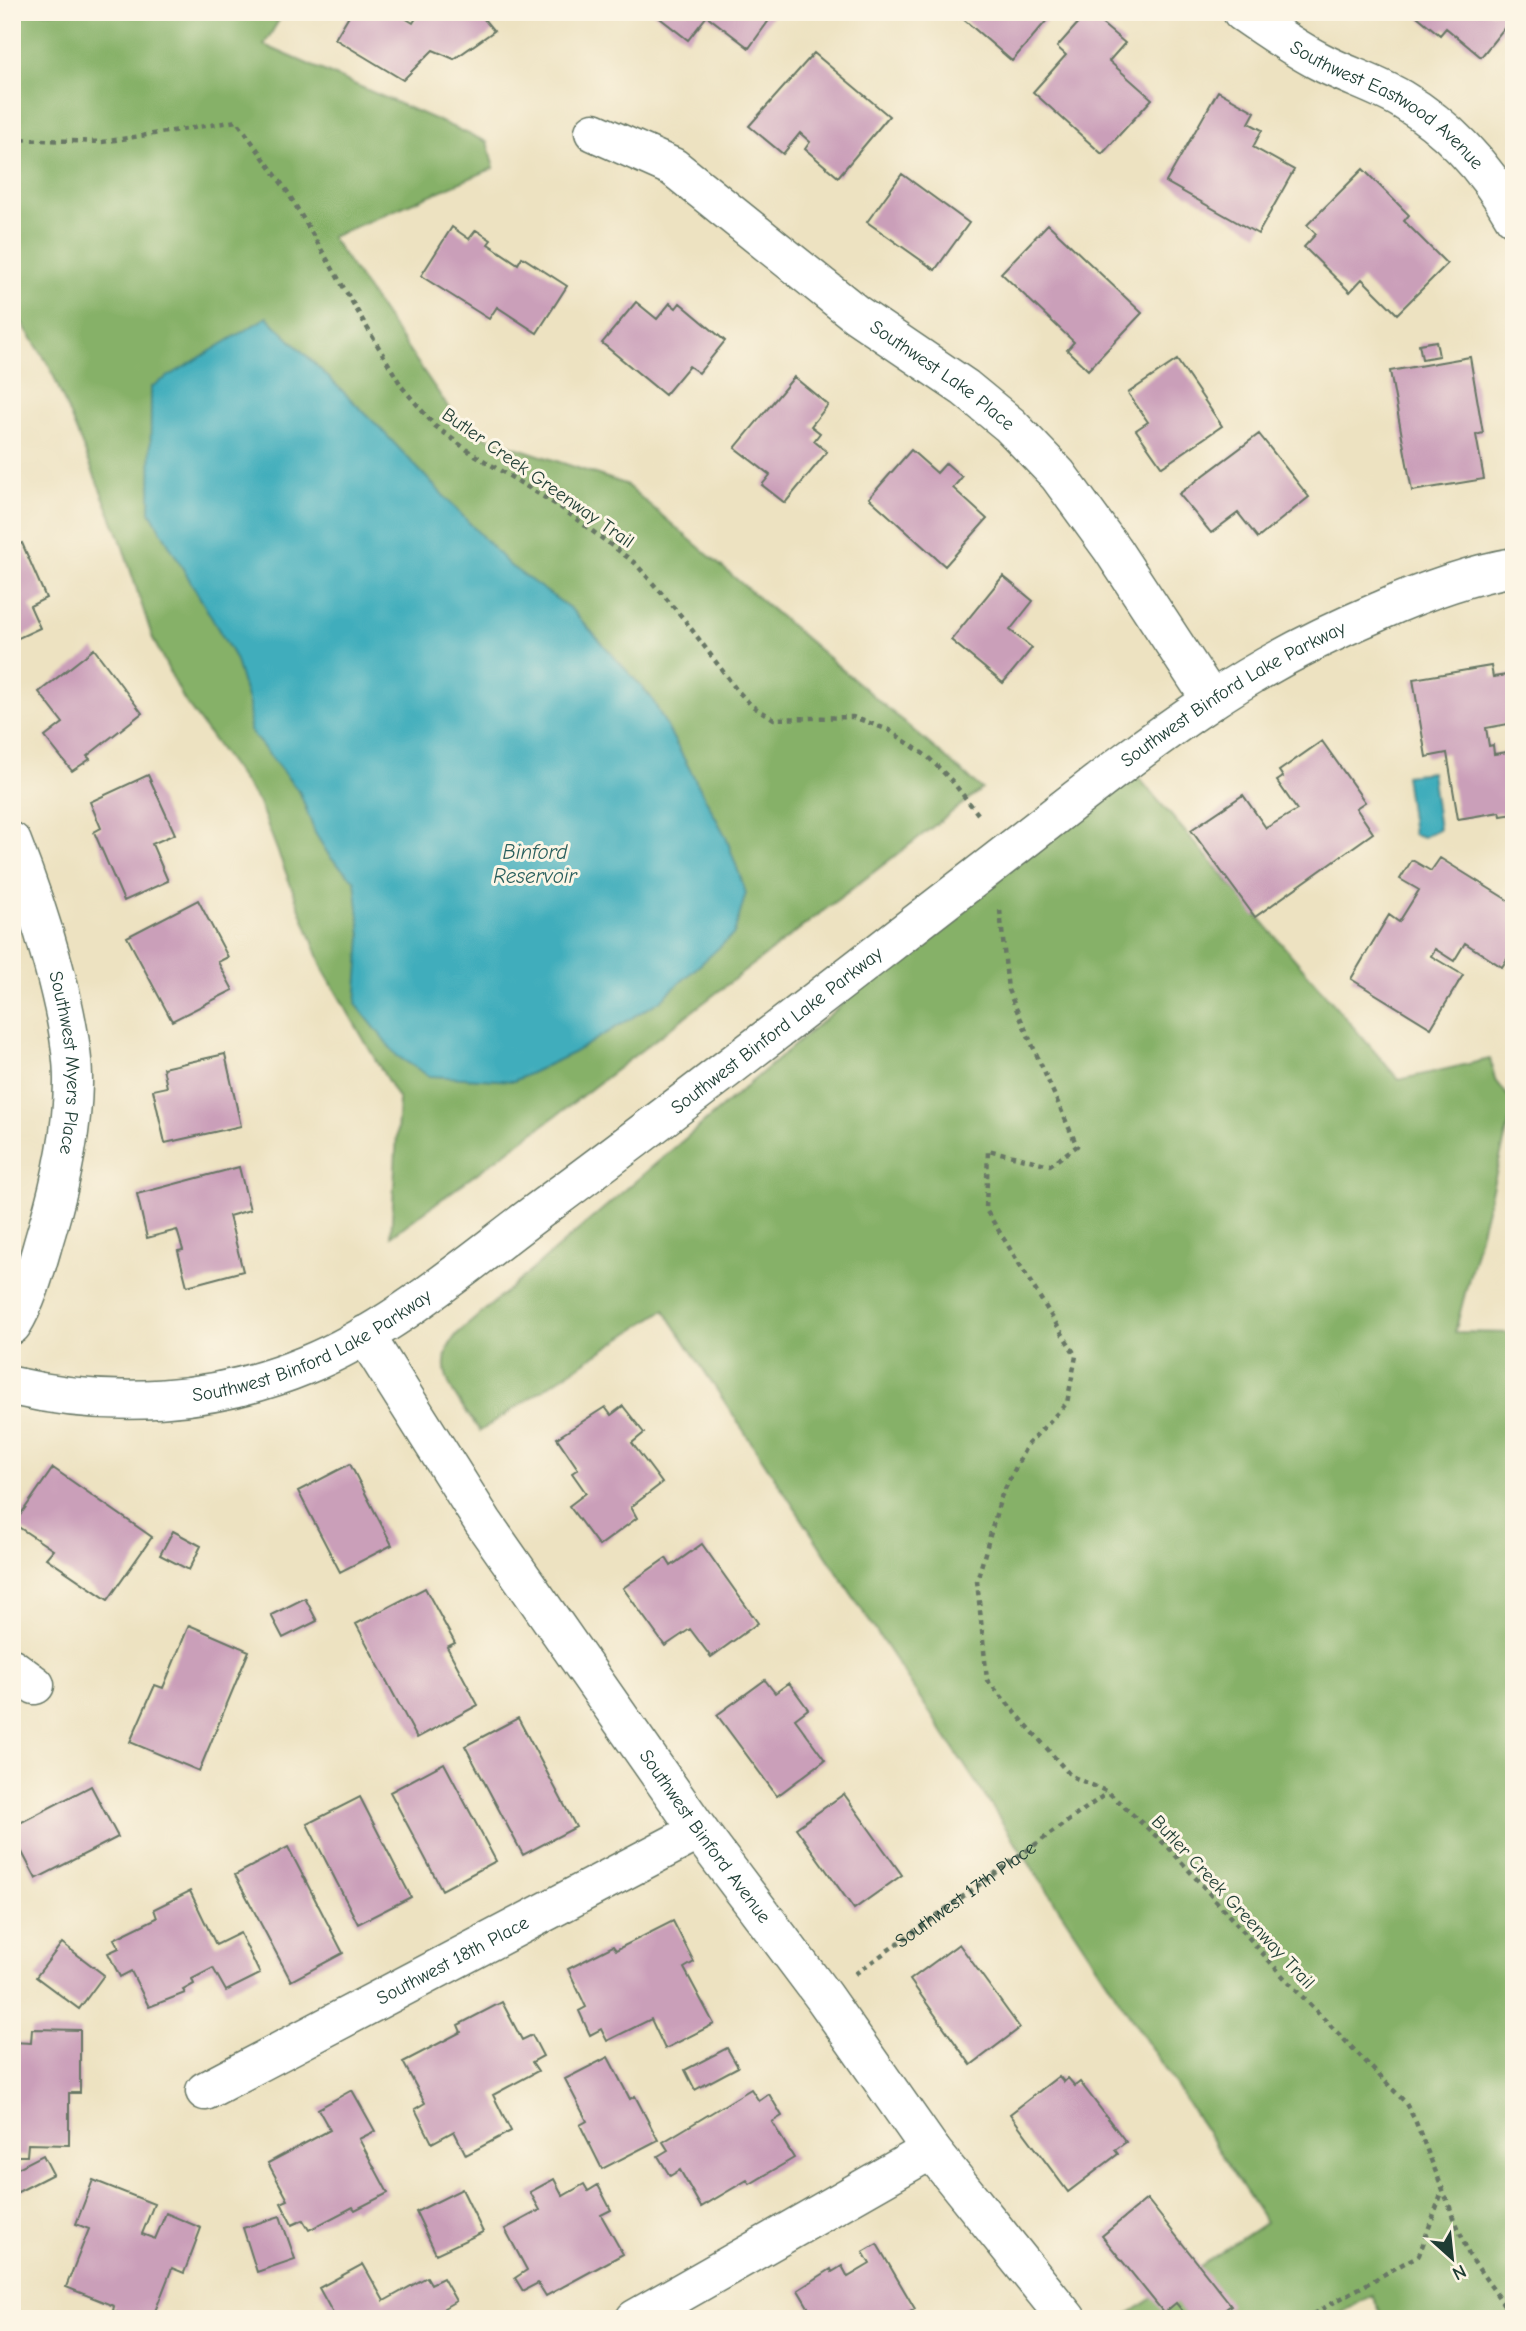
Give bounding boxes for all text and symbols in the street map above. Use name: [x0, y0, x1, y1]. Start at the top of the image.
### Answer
street label: Southwest Eastwood Avenue: [1286, 36, 1488, 174]
street label: Southwest Lake Place: [866, 316, 1019, 435]
street label: Butler Creek Greenway Trail: [438, 403, 638, 553]
street label: Southwest Binford Lake Parkway: [1116, 616, 1350, 772]
water label: Binford Reservoir: [493, 840, 578, 888]
street label: Southwest Binford Lake Parkway: [667, 942, 887, 1119]
street label: Southwest Myers Place: [44, 969, 84, 1156]
street label: Southwest Binford Lake Parkway: [191, 1284, 436, 1406]
street label: Southwest Binford Avenue: [635, 1745, 775, 1928]
street label: Butler Creek Greenway Trail: [1147, 1811, 1319, 1993]
street label: Southwest 17th Place: [891, 1837, 1040, 1953]
street label: Southwest 18th Place: [373, 1912, 533, 2010]
north arrow: [1418, 2222, 1488, 2292]
text: N: [1449, 2260, 1470, 2285]

